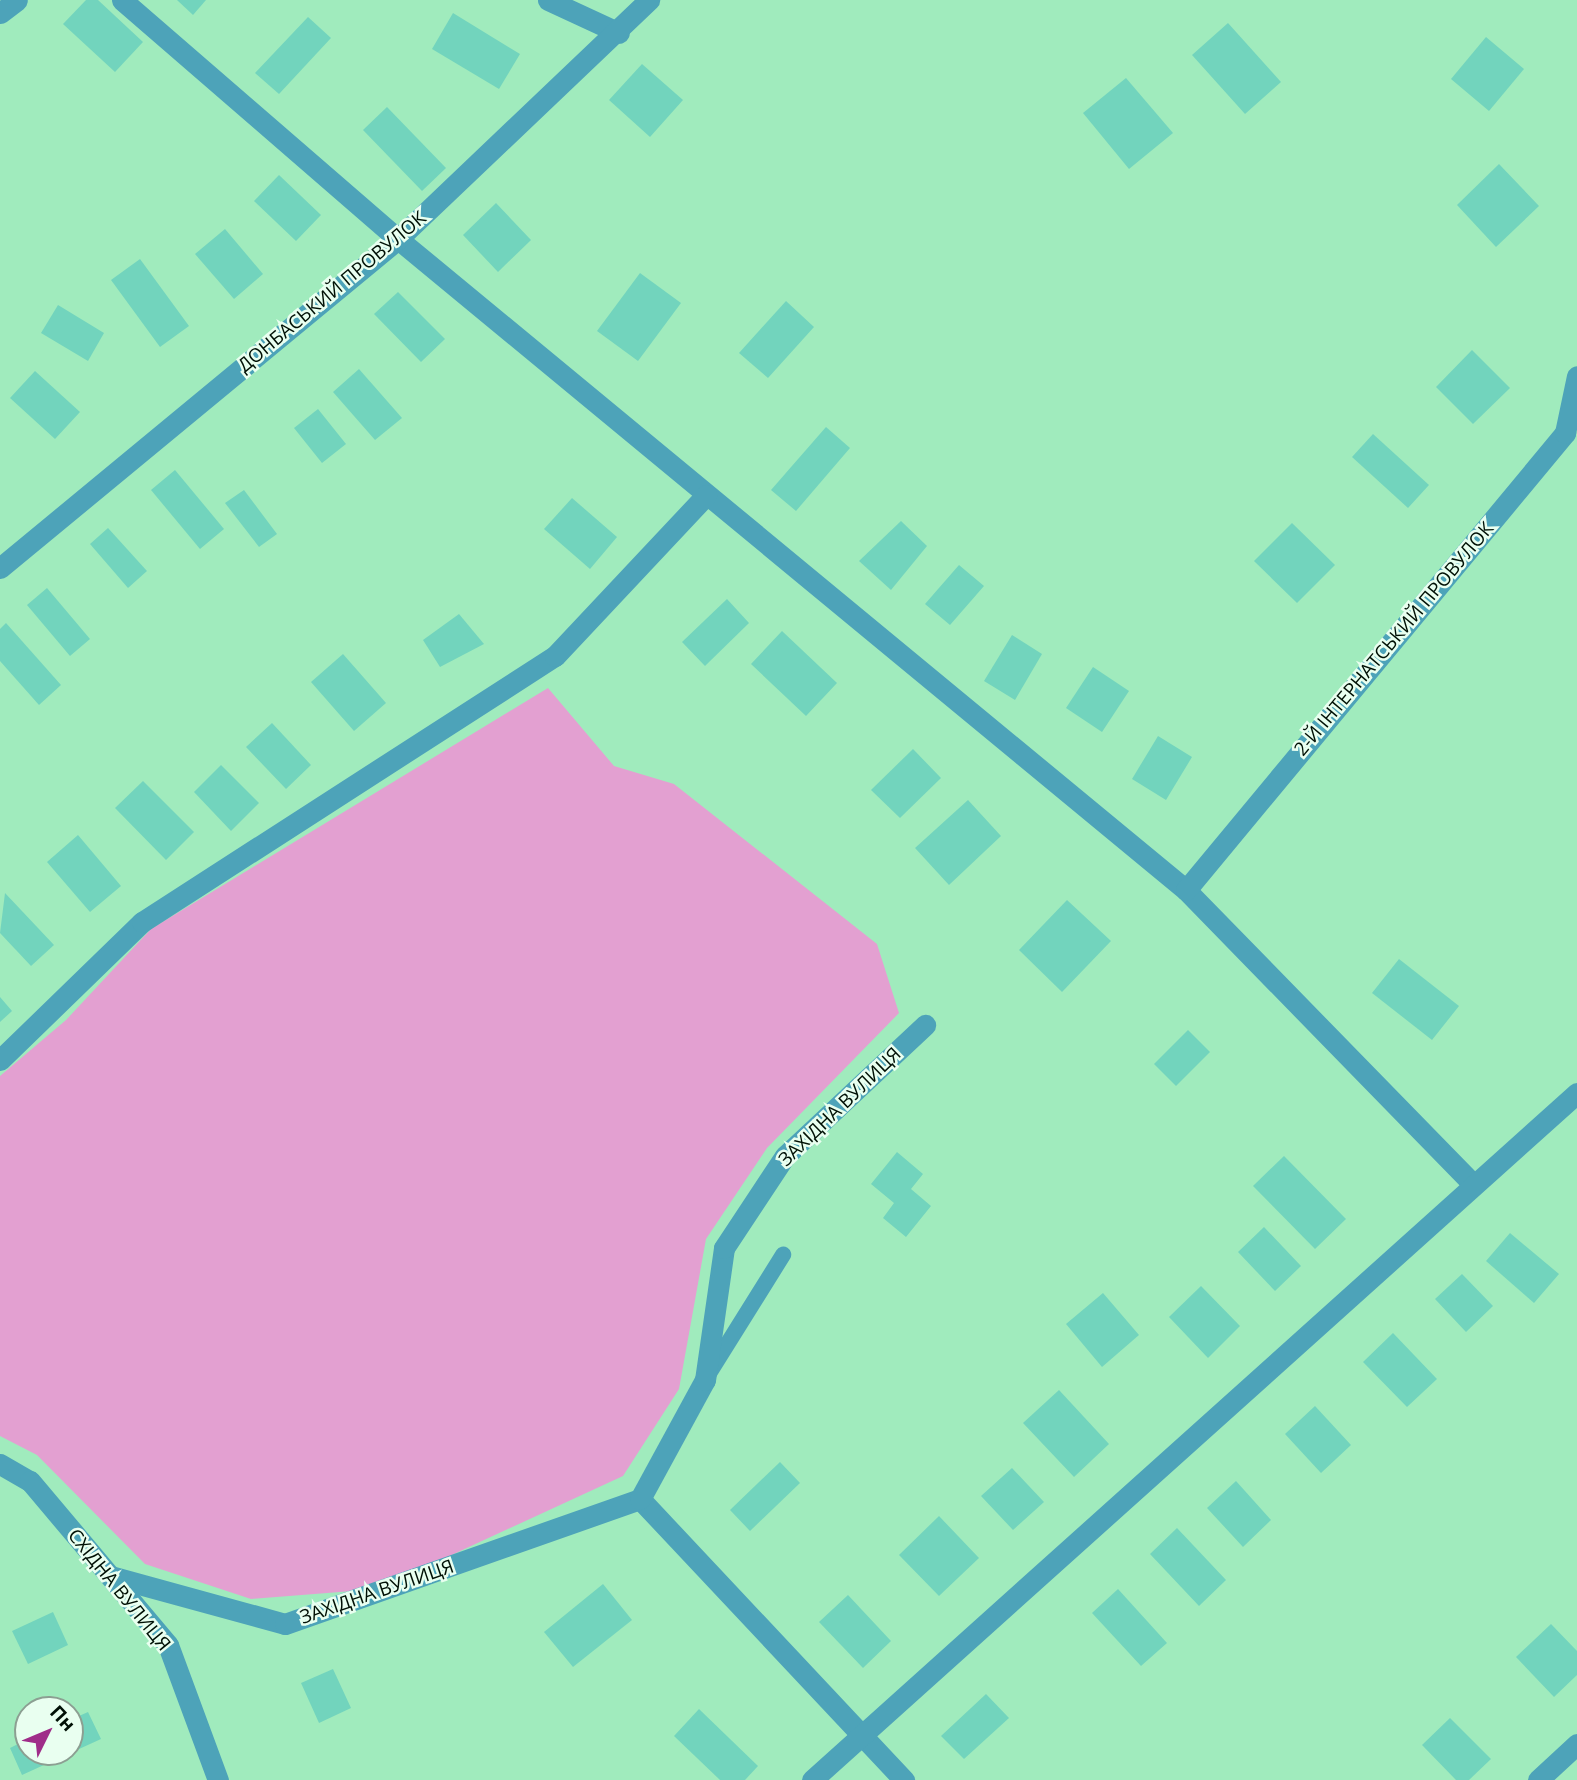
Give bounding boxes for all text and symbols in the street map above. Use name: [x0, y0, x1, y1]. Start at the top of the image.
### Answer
street label: ДОНБАСЬКИЙ ПРОВУЛОК: [233, 207, 431, 377]
street label: 2-Й ІНТЕРНАТСЬКИЙ ПРОВУЛОК: [1290, 518, 1498, 760]
street label: ЗАХІДНА ВУЛИЦЯ: [774, 1043, 906, 1171]
street label: СХІДНА ВУЛИЦЯ: [63, 1525, 175, 1655]
street label: ЗАХІДНА ВУЛИЦЯ: [297, 1555, 457, 1629]
north arrow: [14, 1696, 84, 1766]
text: Пн: [44, 1699, 82, 1737]

